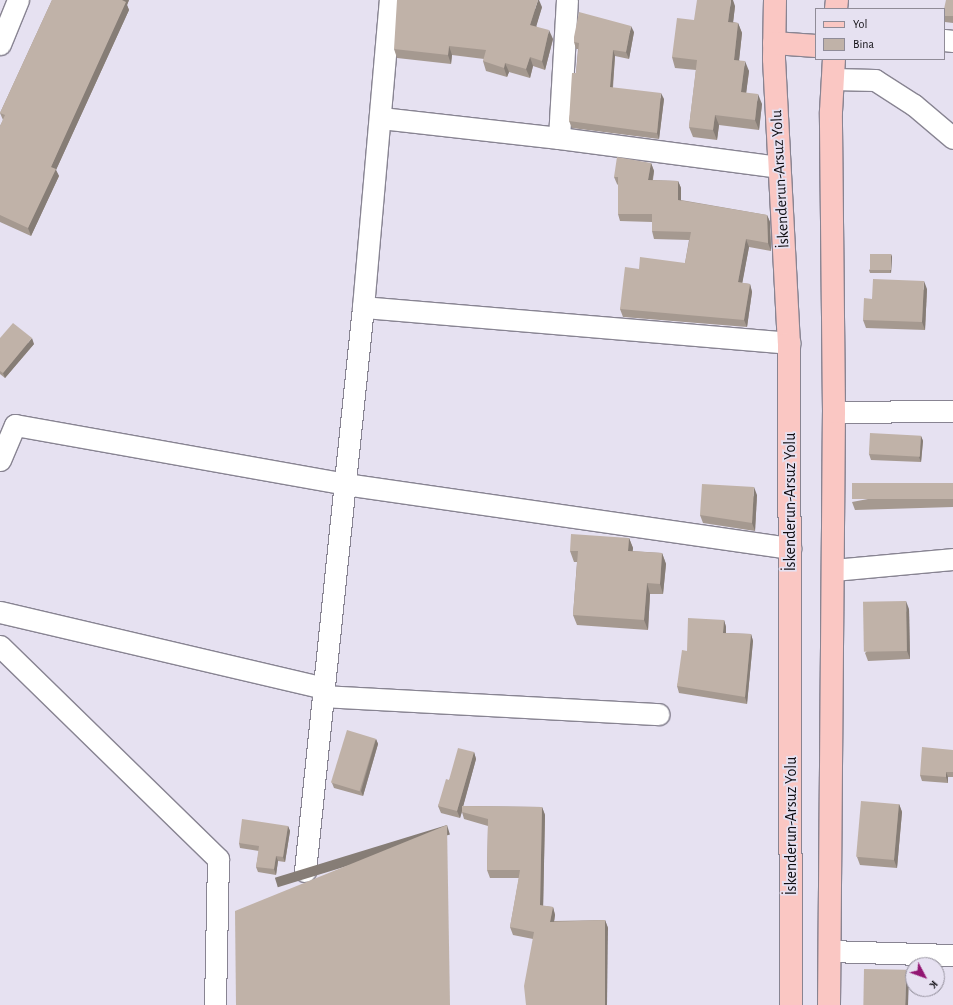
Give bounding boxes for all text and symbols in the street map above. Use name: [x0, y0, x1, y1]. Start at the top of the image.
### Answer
legend: [815, 8, 945, 60]
text: Yol: [853, 18, 867, 30]
text: Bina: [853, 38, 874, 50]
street label: İskenderun-Arsuz Yolu: [767, 109, 793, 249]
street label: İskenderun-Arsuz Yolu: [780, 433, 800, 571]
street label: İskenderun-Arsuz Yolu: [781, 757, 801, 895]
north arrow: [905, 957, 945, 997]
text: K: [927, 979, 940, 991]

